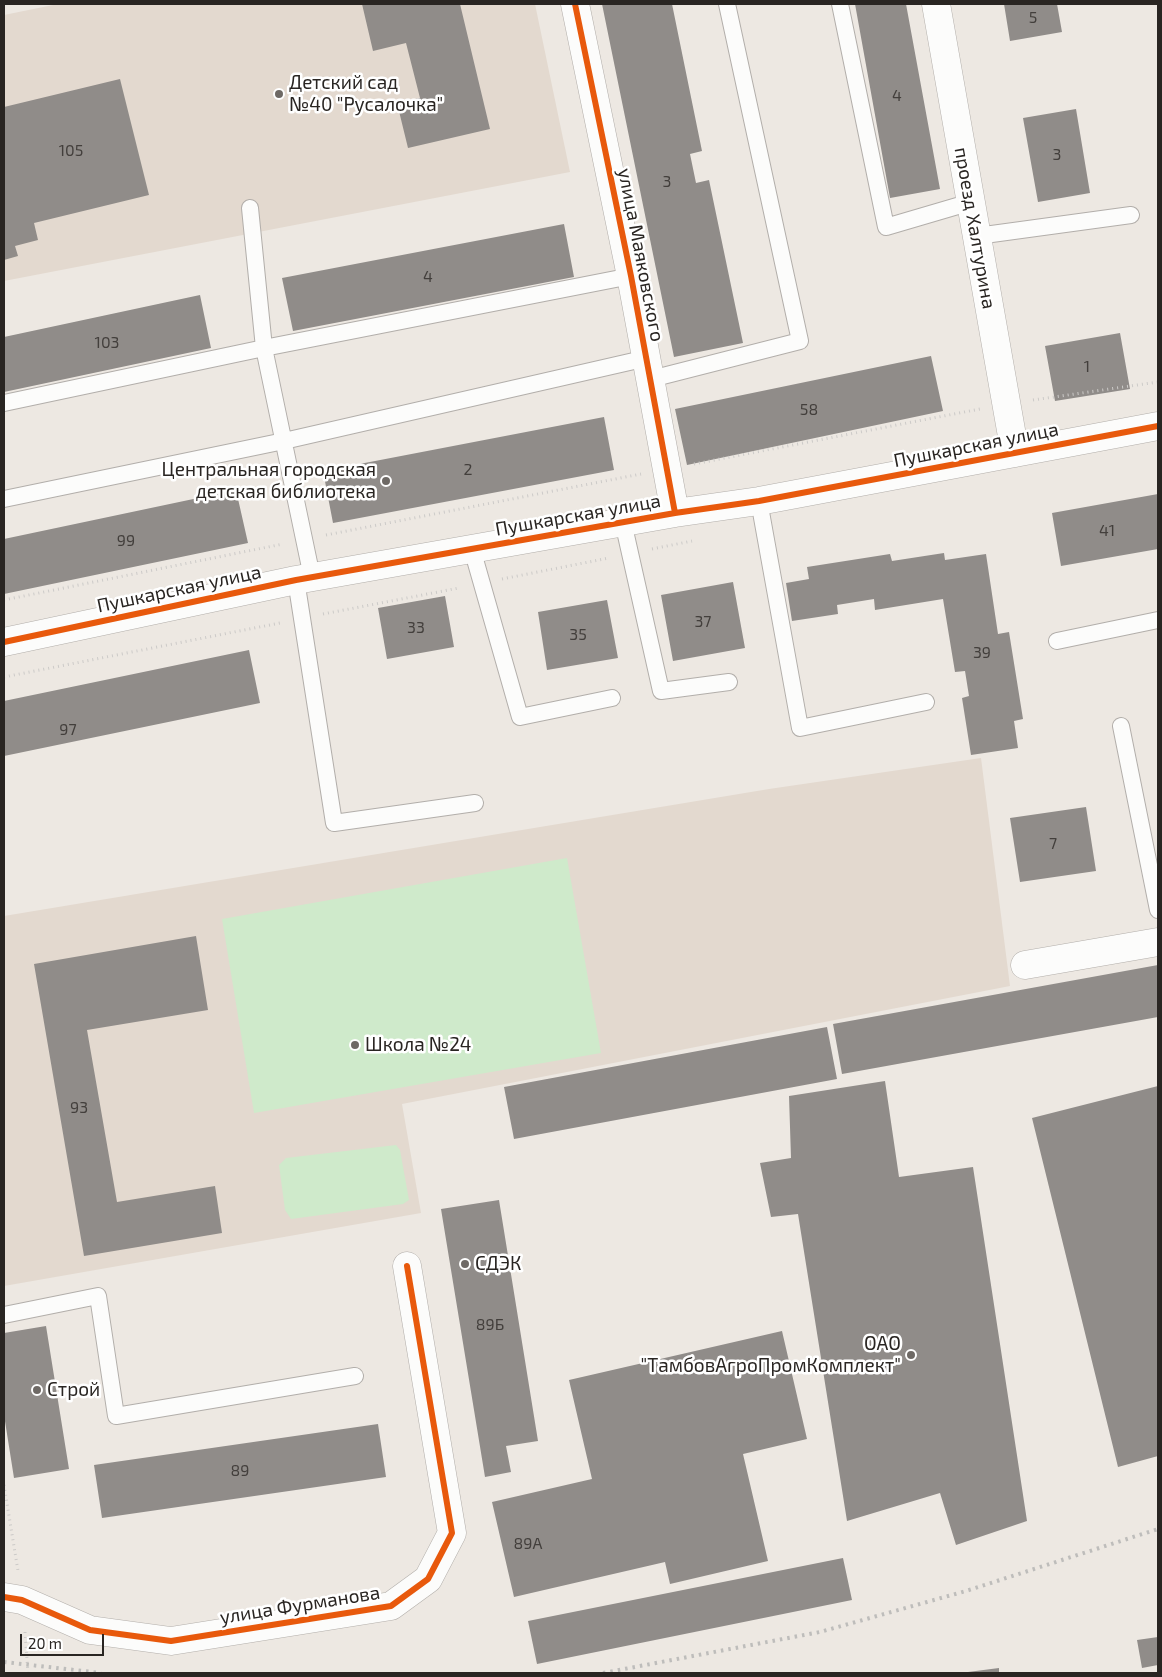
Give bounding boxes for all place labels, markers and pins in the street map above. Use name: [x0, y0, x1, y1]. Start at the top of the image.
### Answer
place label: Детский сад №40 "Русалочка": [289, 72, 443, 116]
marker: Детский сад №40 "Русалочка": [273, 88, 285, 100]
place label: Центральная городская детская библиотека: [162, 459, 376, 503]
marker: Центральная городская детская библиотека: [380, 475, 392, 487]
place label: Школа №24: [365, 1034, 472, 1056]
marker: Школа №24: [349, 1039, 361, 1051]
place label: СДЭК: [475, 1253, 521, 1275]
marker: СДЭК: [459, 1258, 471, 1270]
place label: ОАО "ТамбовАгроПромКомплект": [641, 1333, 901, 1377]
marker: ОАО "ТамбовАгроПромКомплект": [905, 1349, 917, 1361]
place label: Строй: [47, 1379, 100, 1401]
marker: Строй: [31, 1384, 43, 1396]

